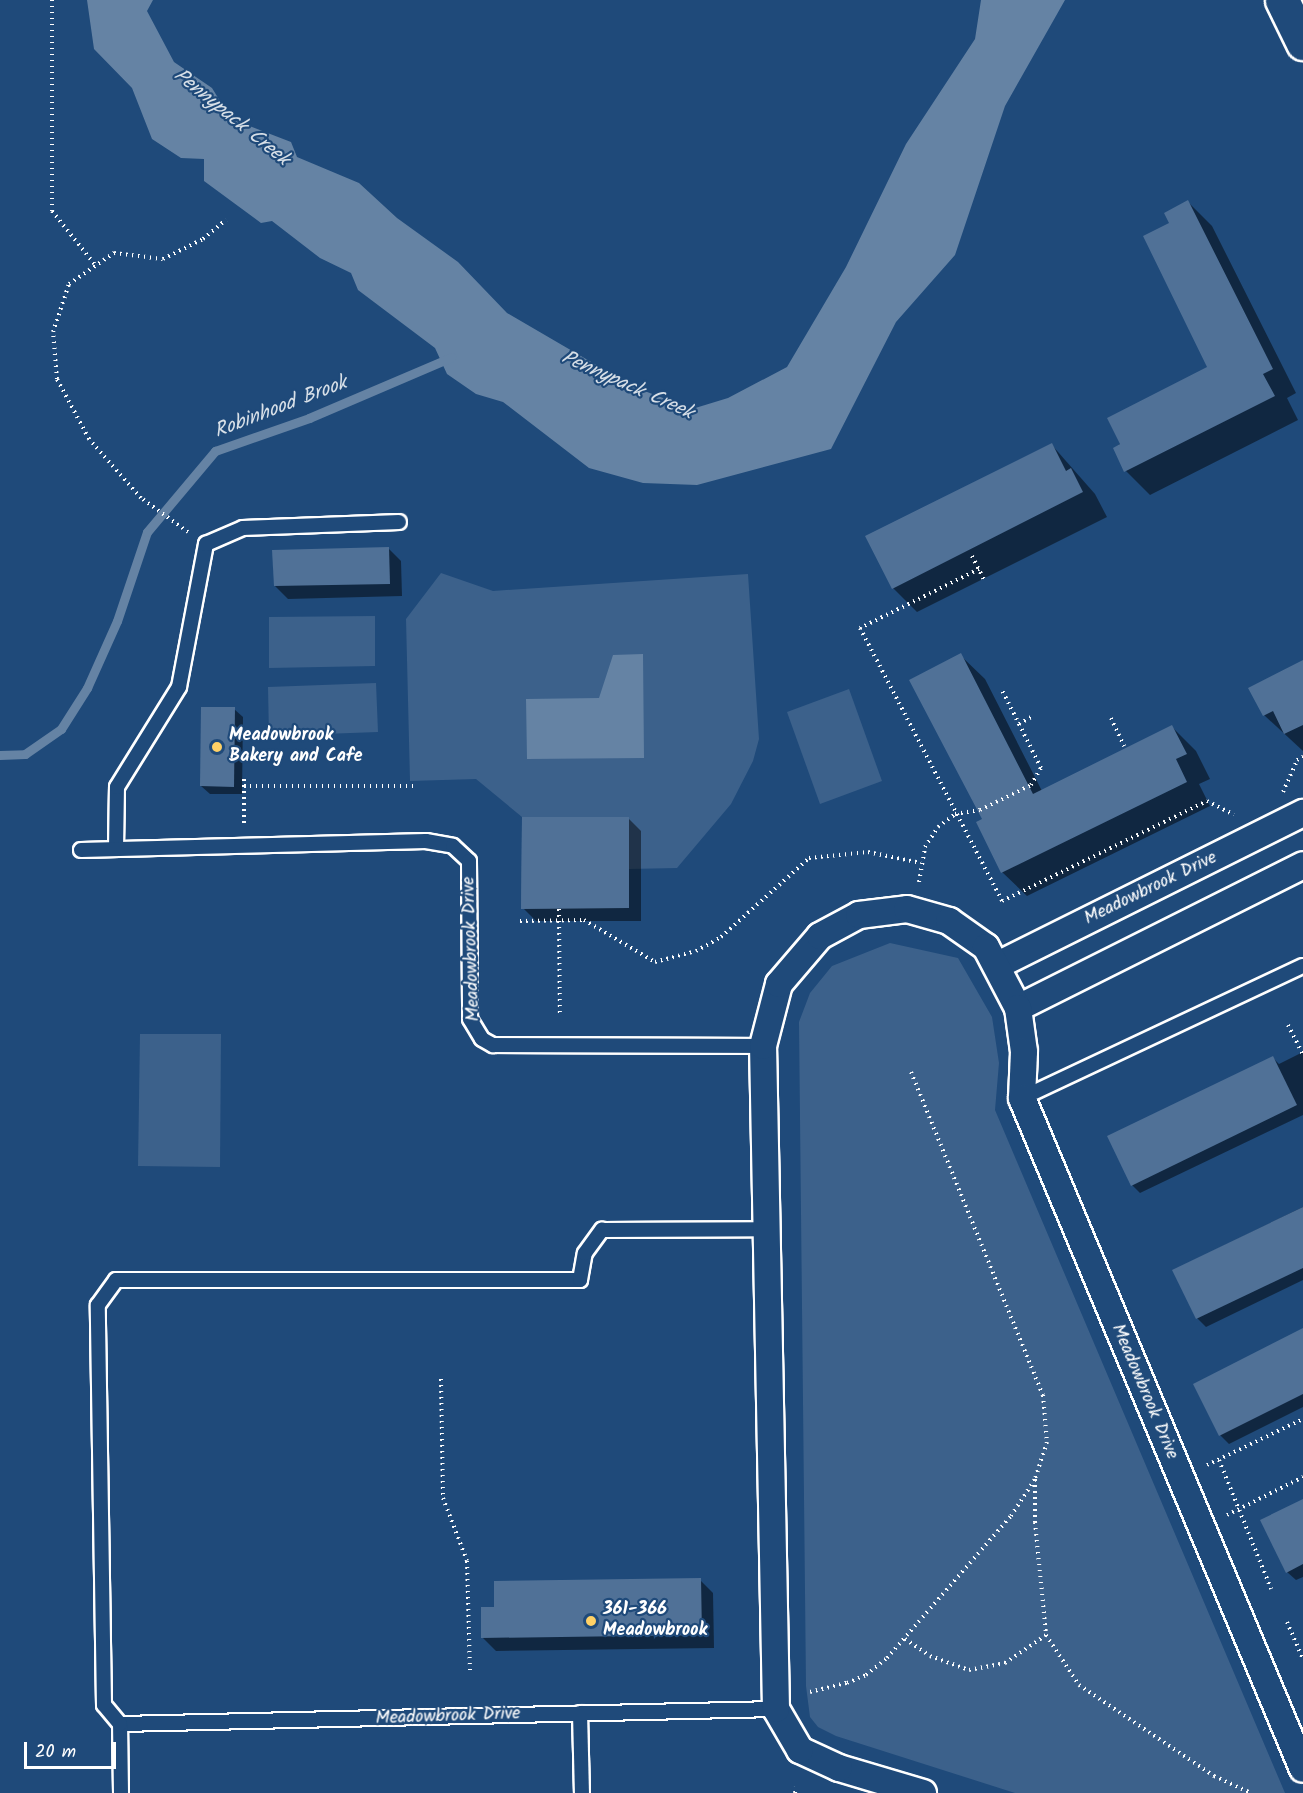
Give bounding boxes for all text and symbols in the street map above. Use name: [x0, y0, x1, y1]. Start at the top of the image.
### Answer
water label: Pennypack Creek: [168, 64, 294, 172]
water label: Pennypack Creek: [557, 346, 697, 426]
water label: Robinhood Brook: [211, 372, 351, 444]
place label: Meadowbrook Bakery and Cafe: [229, 726, 363, 768]
marker: Meadowbrook Bakery and Cafe: [210, 740, 224, 754]
street label: Meadowbrook Drive: [1081, 848, 1221, 930]
street label: Meadowbrook Drive: [459, 876, 485, 1022]
street label: Meadowbrook Drive: [1106, 1321, 1182, 1463]
place label: 361-366 Meadowbrook: [603, 1600, 707, 1642]
marker: 361-366 Meadowbrook: [584, 1614, 598, 1628]
street label: Meadowbrook Drive: [375, 1704, 521, 1730]
scale bar: [27, 1730, 118, 1768]
text: 20 m: [35, 1738, 76, 1767]

